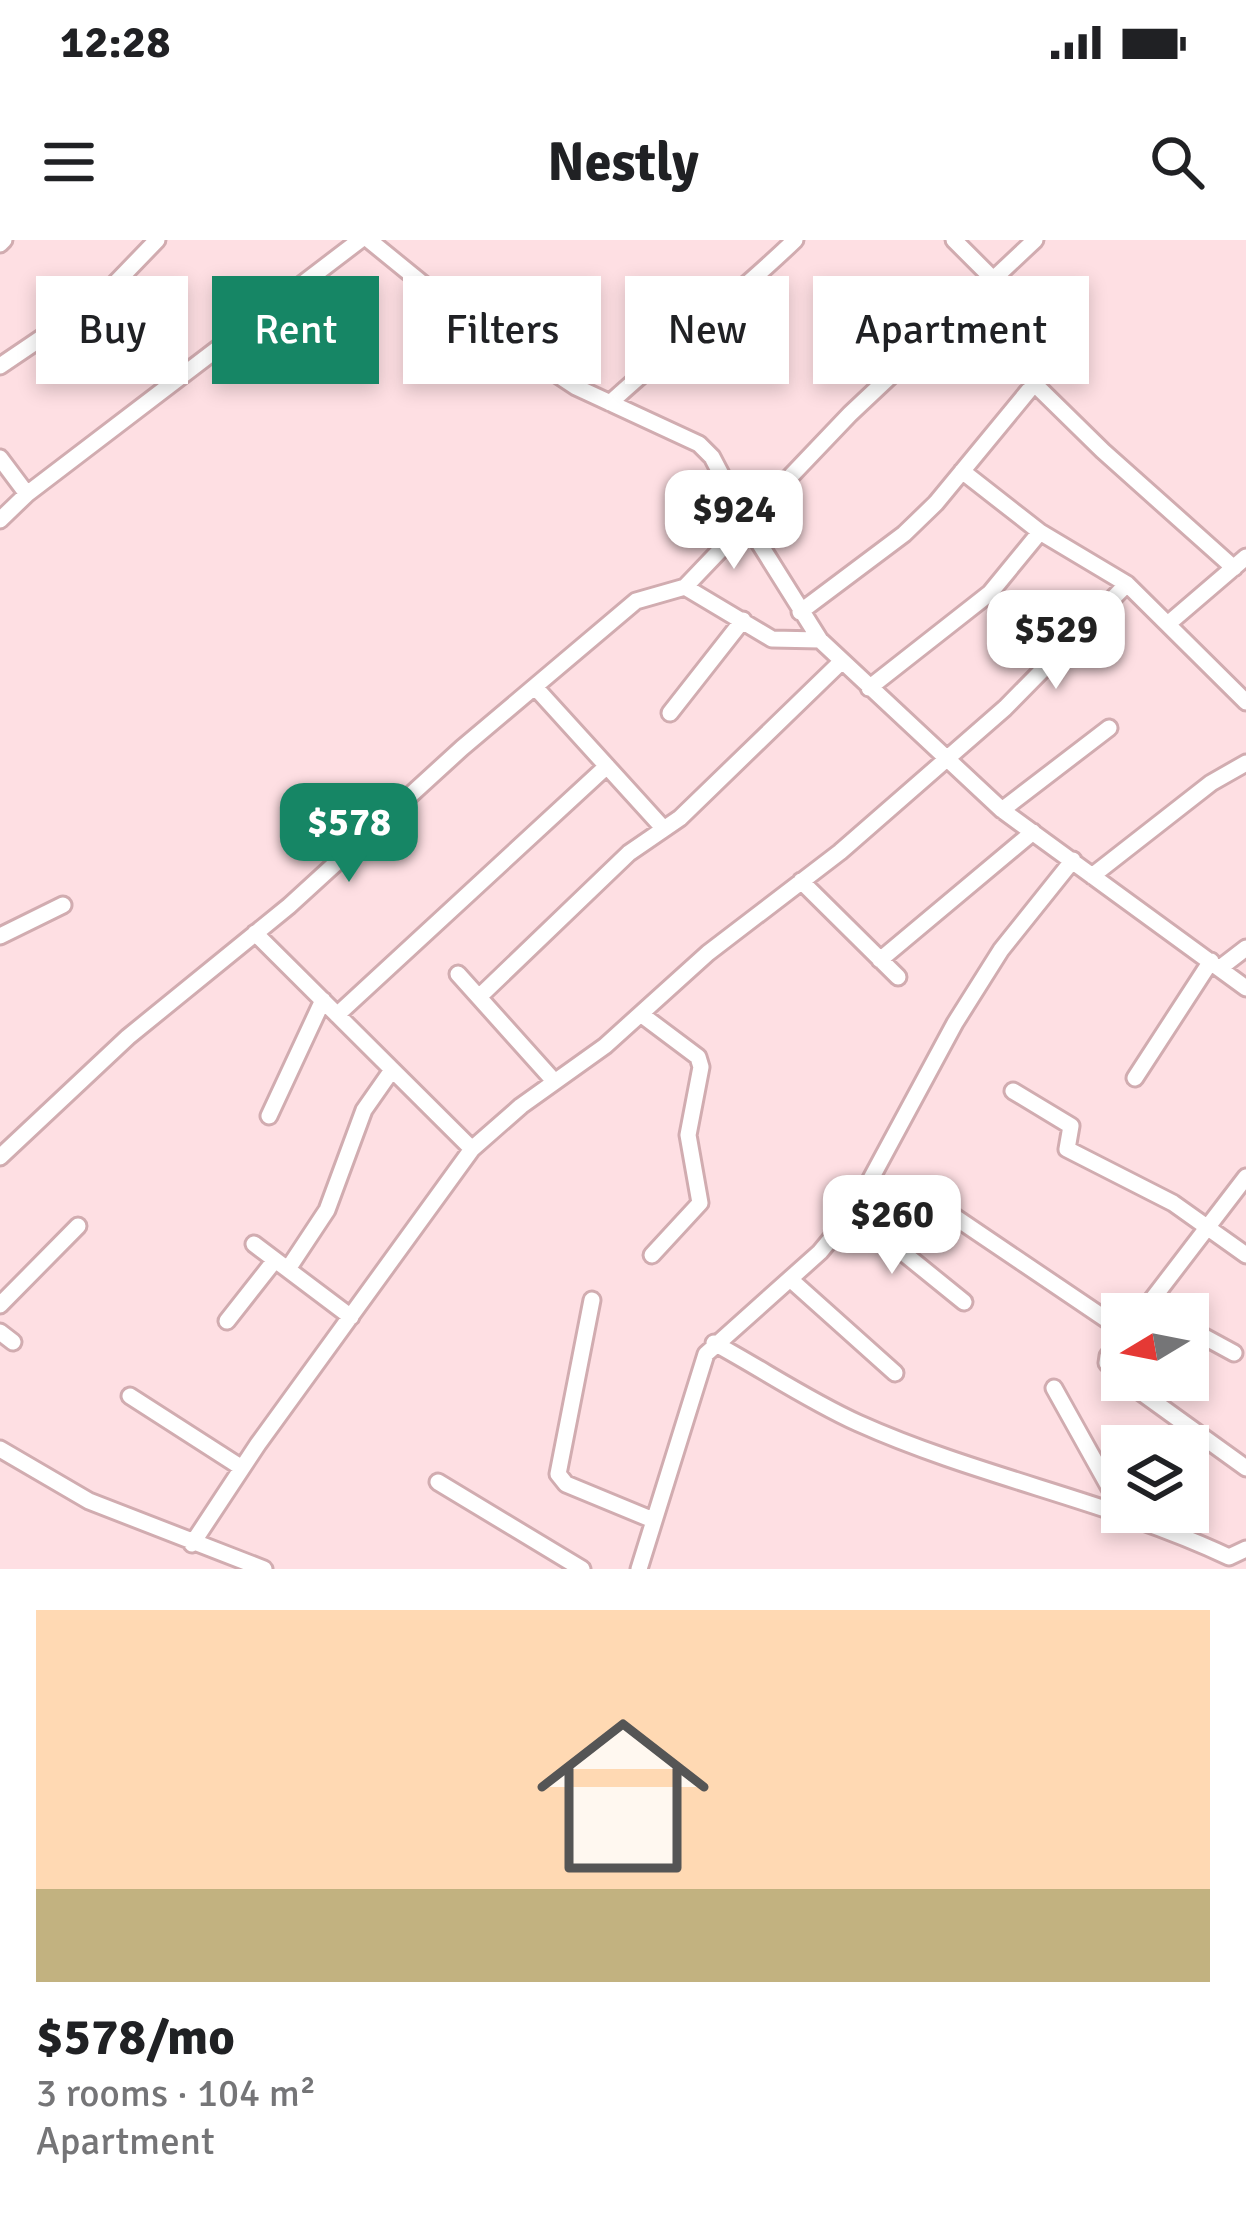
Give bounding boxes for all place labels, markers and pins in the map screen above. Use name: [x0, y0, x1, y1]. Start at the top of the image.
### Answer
pin: $924: [663, 470, 805, 572]
pin: $529: [985, 590, 1127, 692]
pin: $578: [278, 783, 420, 885]
pin: $260: [821, 1175, 963, 1277]

